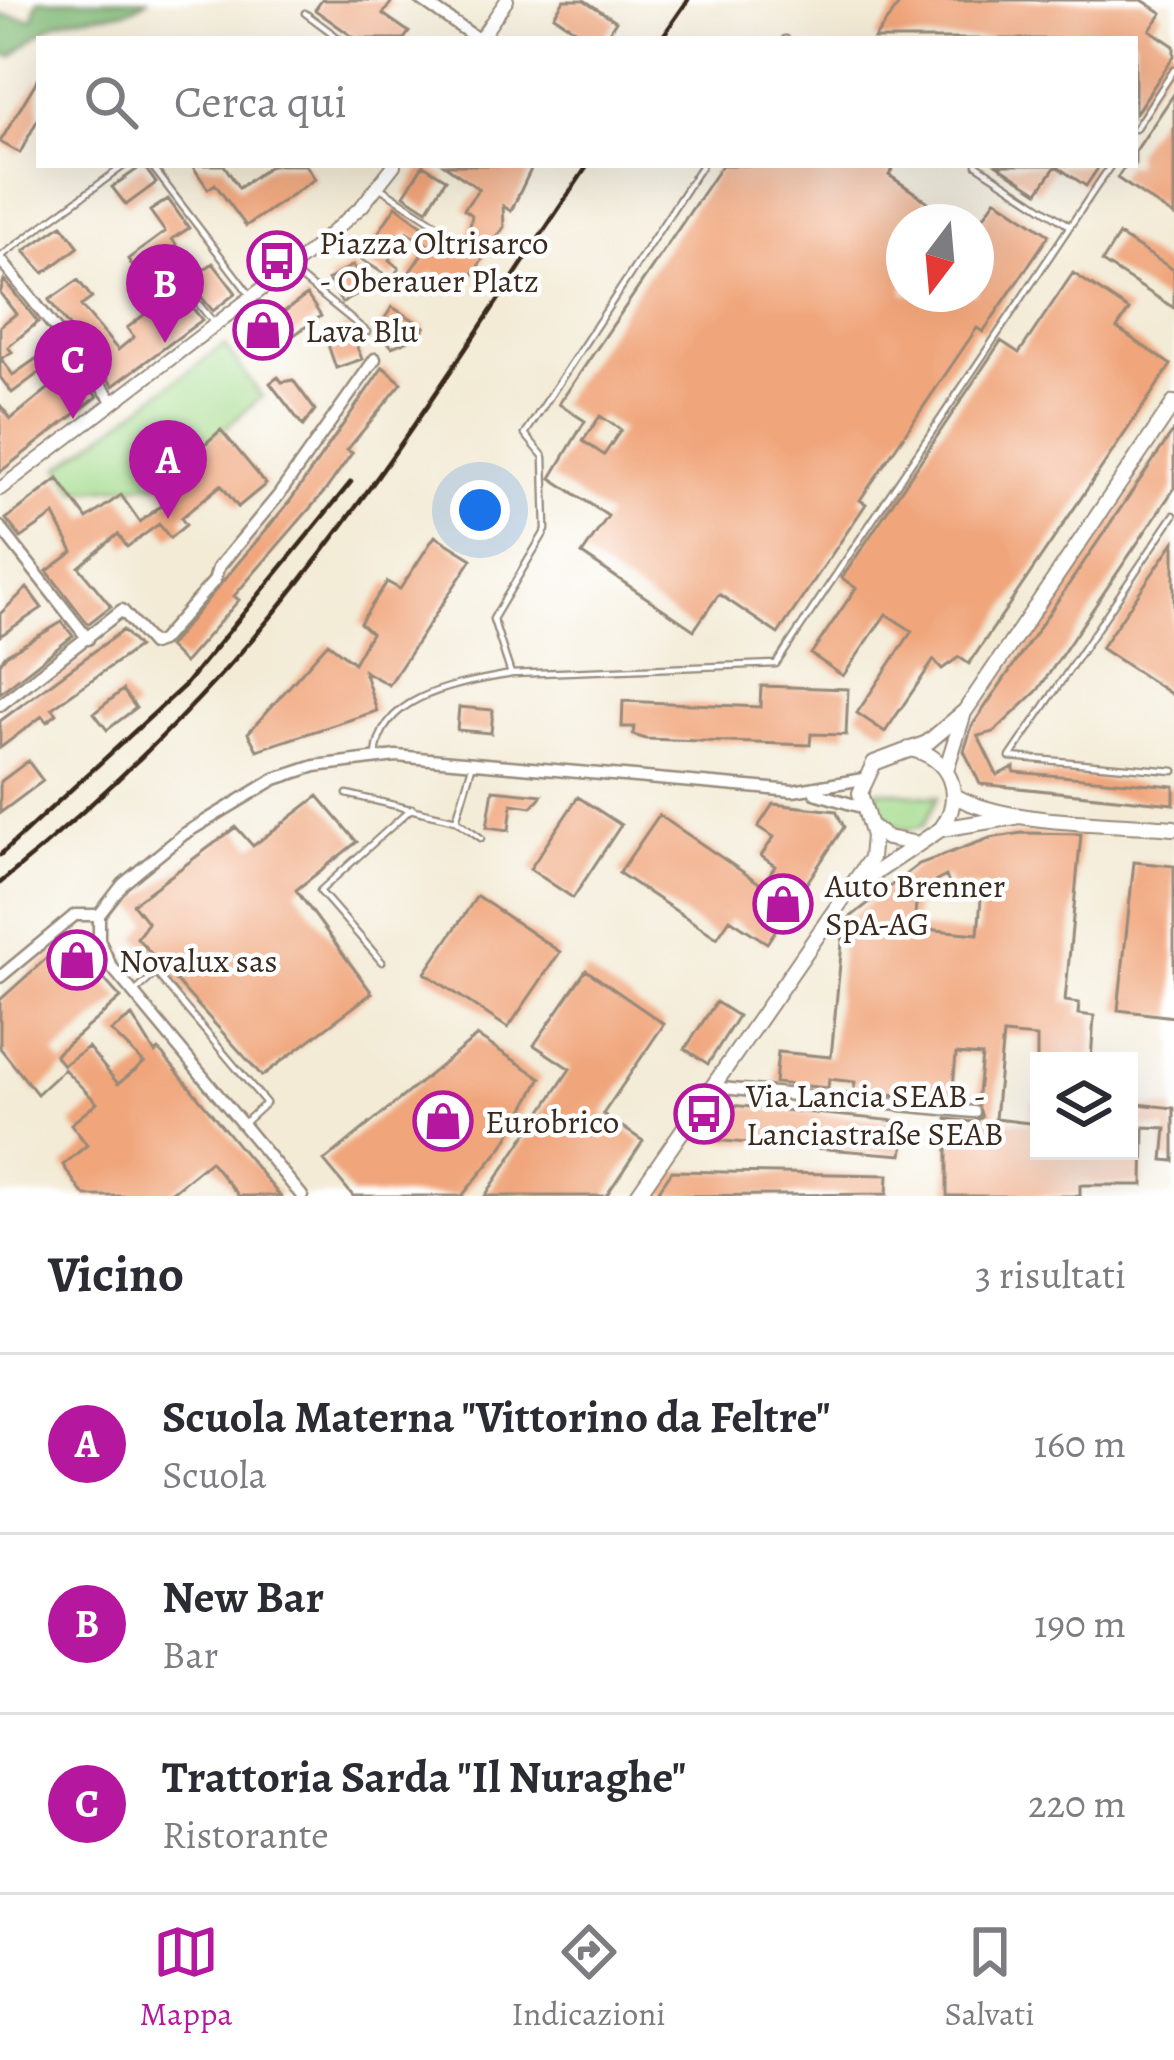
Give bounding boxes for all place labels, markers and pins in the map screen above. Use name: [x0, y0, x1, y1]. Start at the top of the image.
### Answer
place label: Piazza Oltrisarco - Oberauer Platz: [319, 220, 548, 303]
bus stop icon: Piazza Oltrisarco - Oberauer Platz: [246, 230, 308, 292]
pin: B: [126, 244, 204, 343]
shop icon: Lava Blu: [232, 299, 294, 361]
place label: Lava Blu: [305, 308, 418, 353]
pin: C: [34, 320, 112, 419]
pin: A: [129, 420, 207, 519]
place label: Auto Brenner SpA-AG: [824, 863, 1005, 946]
shop icon: Auto Brenner SpA-AG: [752, 873, 814, 935]
shop icon: Novalux sas: [46, 929, 108, 991]
place label: Novalux sas: [119, 938, 278, 983]
place label: Via Lancia SEAB - Lanciastraße SEAB: [745, 1073, 1004, 1156]
bus stop icon: Via Lancia SEAB - Lanciastraße SEAB: [673, 1083, 735, 1145]
shop icon: Eurobrico: [412, 1090, 474, 1152]
place label: Eurobrico: [485, 1099, 619, 1144]

